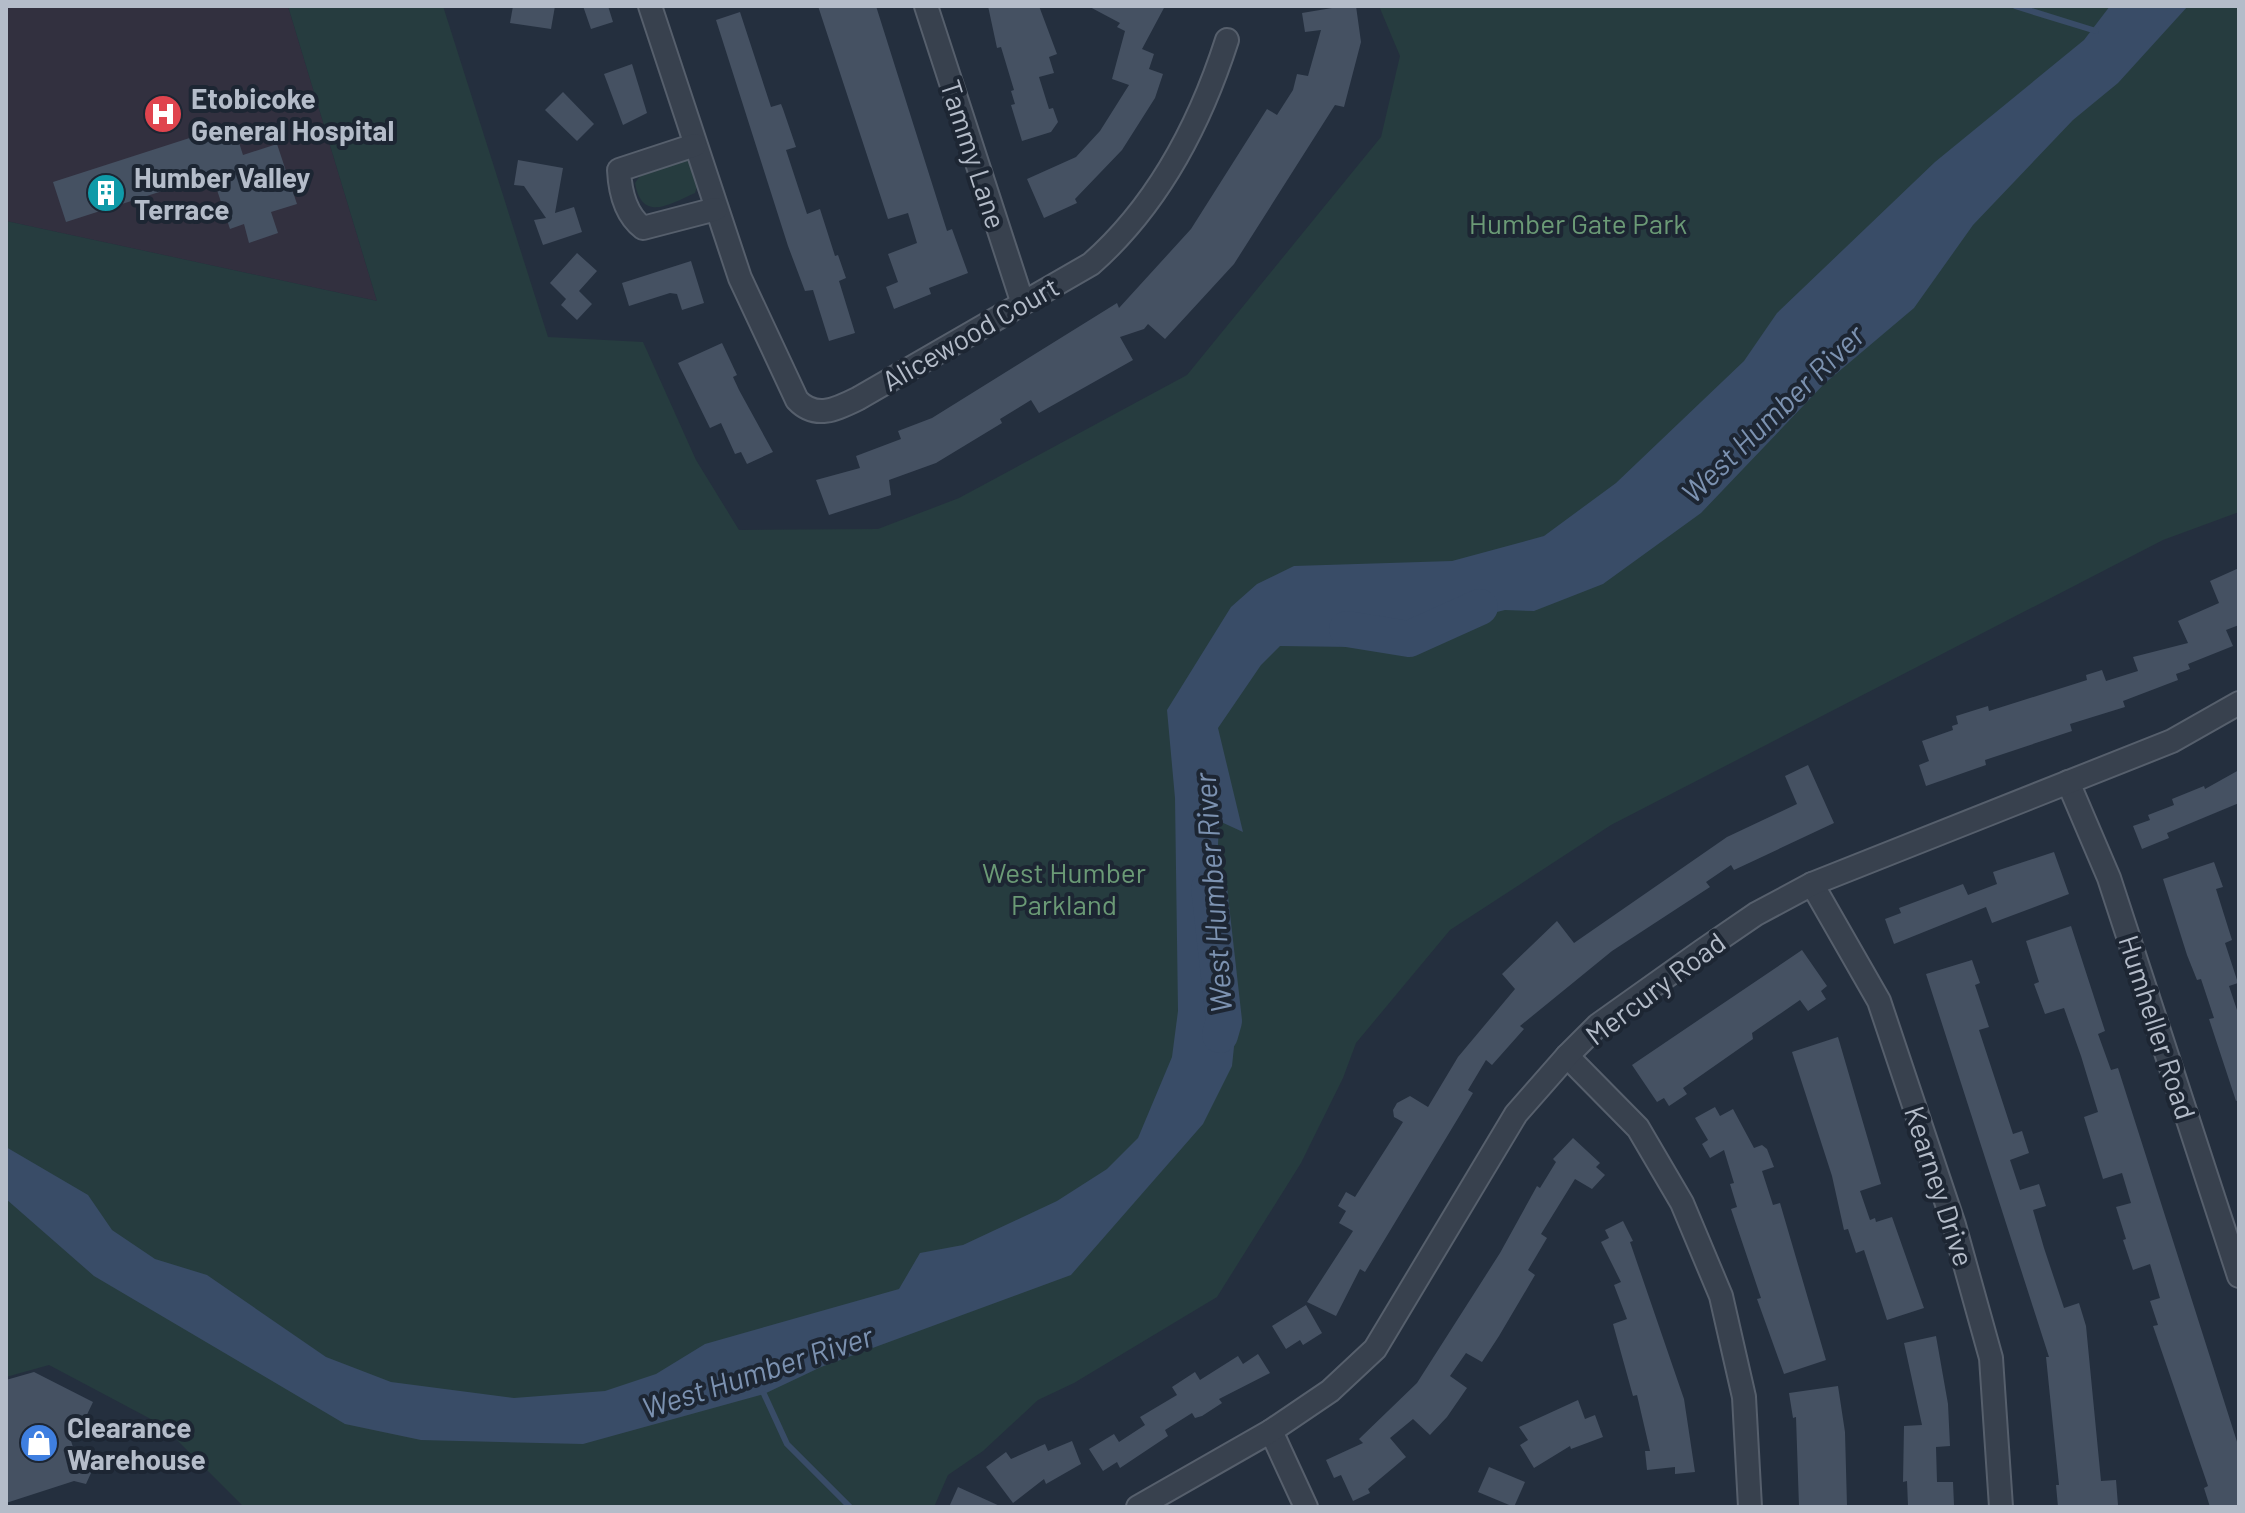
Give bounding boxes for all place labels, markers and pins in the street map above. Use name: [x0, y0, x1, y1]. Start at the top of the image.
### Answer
place label: Etobicoke General Hospital: [191, 81, 394, 147]
hospital icon: Etobicoke General Hospital: [142, 93, 184, 135]
place label: Humber Valley Terrace: [134, 160, 310, 226]
building icon: Humber Valley Terrace: [85, 172, 127, 214]
place label: Clearance Warehouse: [67, 1410, 206, 1476]
shop icon: Clearance Warehouse: [18, 1422, 60, 1464]

